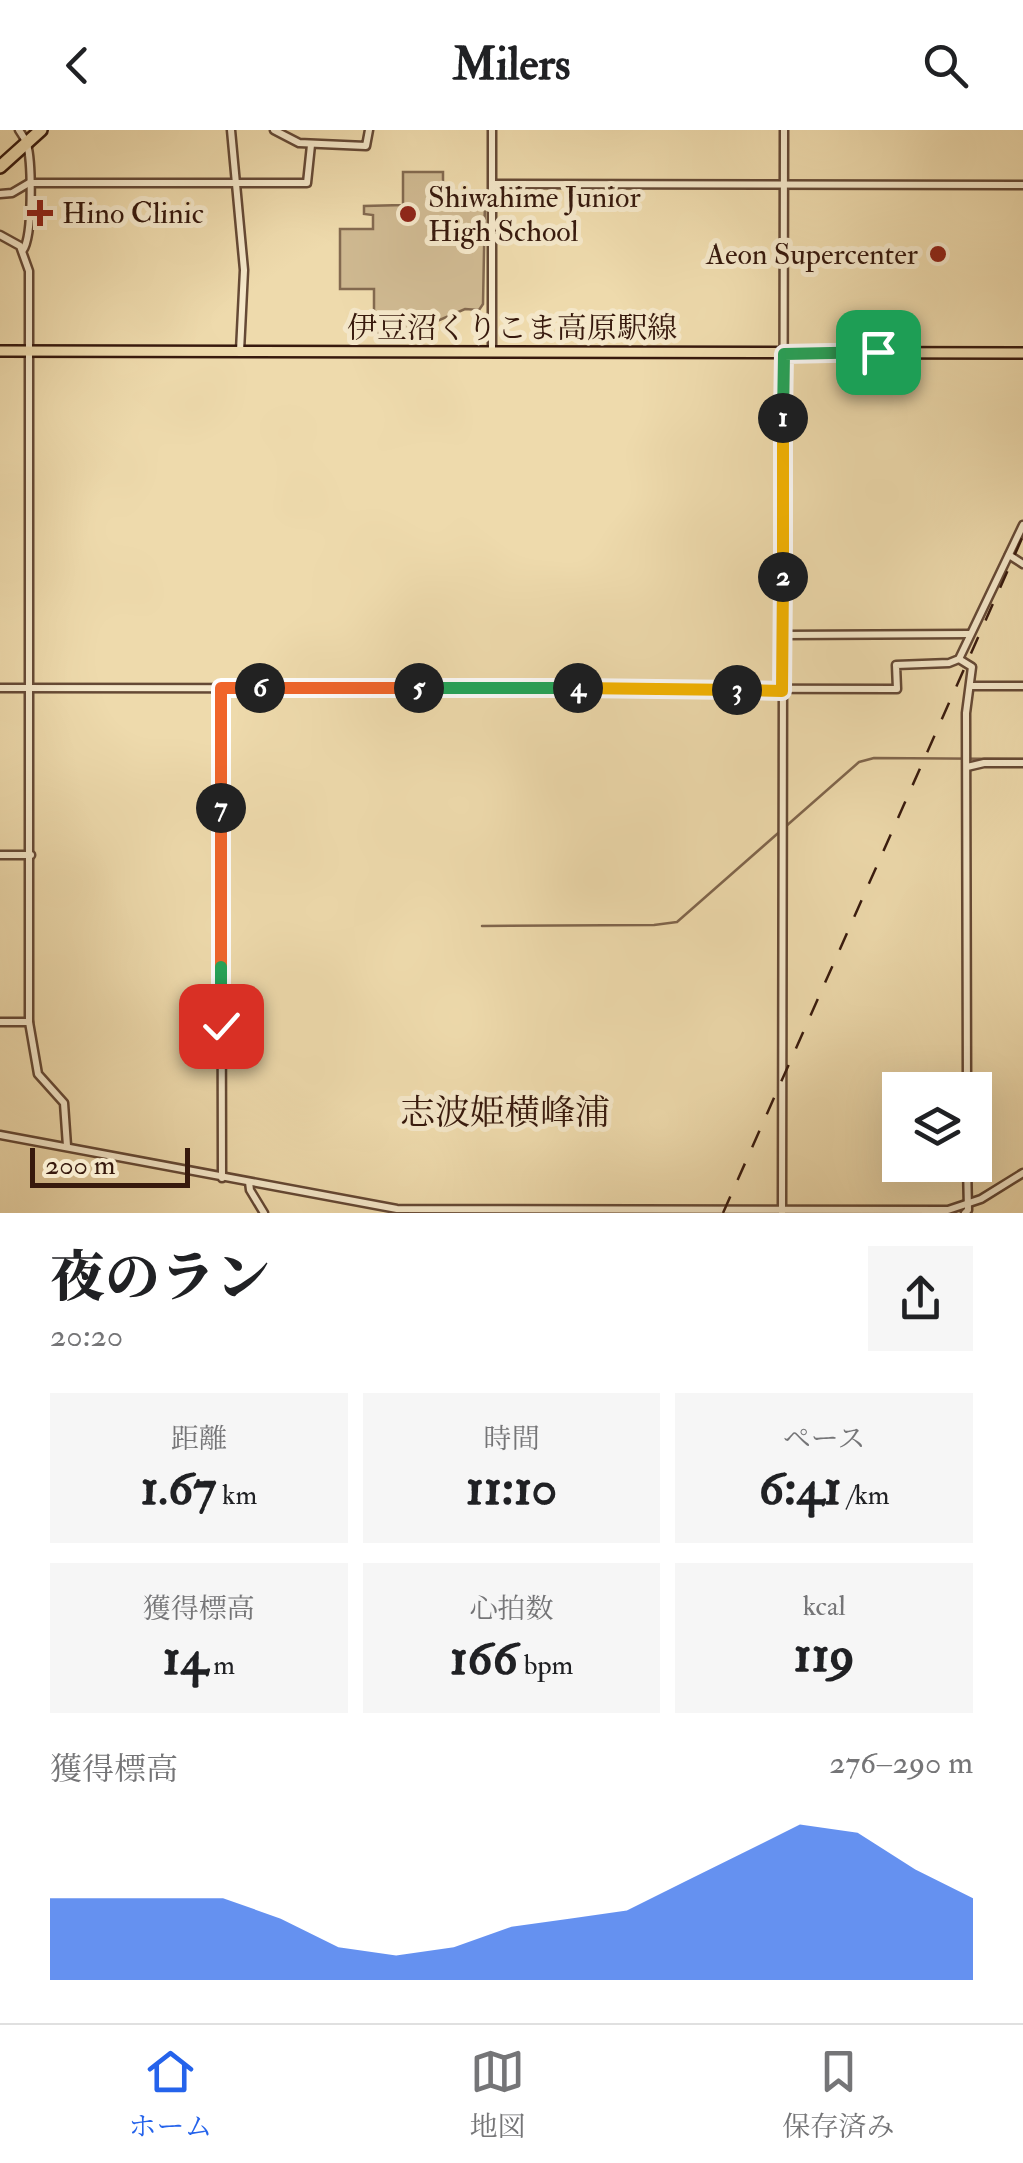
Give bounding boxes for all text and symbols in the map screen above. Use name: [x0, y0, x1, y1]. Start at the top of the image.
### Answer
text: Milers: [453, 37, 570, 93]
icon: back: [50, 38, 105, 93]
icon: search: [918, 38, 973, 93]
place label: Shiwahime Junior High School: [428, 179, 641, 250]
place label: Hino Clinic: [62, 195, 204, 232]
marker: Hino Clinic: [27, 200, 53, 226]
marker: Shiwahime Junior High School: [397, 203, 419, 225]
place label: Aeon Supercenter: [705, 236, 918, 273]
marker: Aeon Supercenter: [927, 243, 949, 265]
street label: 伊豆沼くりこま高原駅線: [347, 310, 677, 347]
pin: [836, 310, 921, 395]
icon: arrive: [851, 325, 906, 380]
pin: 1: [758, 393, 808, 443]
text: 1: [778, 400, 788, 435]
pin: 2: [758, 552, 808, 602]
text: 2: [776, 559, 790, 594]
pin: 6: [235, 663, 285, 713]
pin: 5: [394, 663, 444, 713]
pin: 4: [553, 663, 603, 713]
pin: 3: [712, 665, 762, 715]
text: 6: [253, 670, 267, 705]
text: 5: [413, 670, 425, 705]
text: 4: [570, 670, 586, 705]
text: 3: [732, 672, 742, 707]
pin: 7: [196, 783, 246, 833]
text: 7: [215, 790, 227, 825]
pin: [179, 984, 264, 1069]
icon: check: [194, 999, 249, 1054]
map controls: [882, 1072, 992, 1182]
button: layers: [882, 1072, 992, 1182]
district label: 志波姫横峰浦: [400, 1091, 610, 1135]
scale bar: [30, 1143, 190, 1188]
text: 200 m: [45, 1148, 116, 1183]
text: 夜のラン: [50, 1244, 270, 1313]
button: share: [868, 1246, 973, 1351]
text: 20:20: [50, 1316, 123, 1356]
text: 距離: [171, 1422, 227, 1457]
text: 時間: [483, 1422, 540, 1457]
text: ペース: [783, 1422, 865, 1457]
text: 1.67: [141, 1457, 216, 1520]
text: 11:10: [466, 1457, 557, 1520]
text: 6:41: [759, 1457, 841, 1520]
text: km: [216, 1478, 257, 1513]
text: /km: [841, 1478, 889, 1513]
text: kcal: [803, 1589, 846, 1624]
text: 獲得標高: [143, 1592, 255, 1627]
text: 心拍数: [469, 1592, 554, 1627]
text: 119: [794, 1624, 855, 1687]
text: 14: [163, 1627, 207, 1690]
text: 166: [450, 1627, 518, 1690]
text: m: [207, 1648, 235, 1683]
text: bpm: [518, 1648, 573, 1683]
text: 276–290 m: [829, 1743, 973, 1783]
text: 獲得標高: [50, 1750, 178, 1790]
tab: ホーム: [128, 2044, 213, 2145]
tab: 地図: [469, 2044, 526, 2145]
tab: 保存済み: [782, 2044, 895, 2145]

